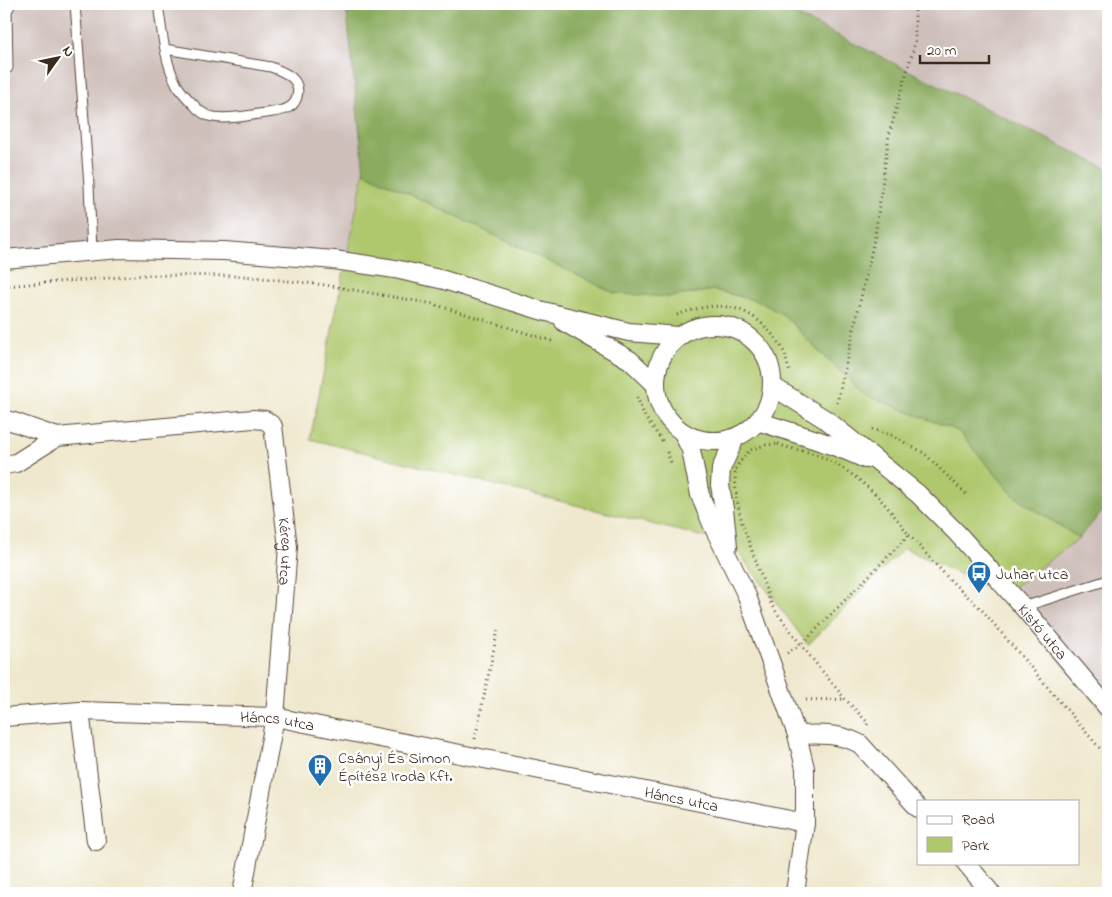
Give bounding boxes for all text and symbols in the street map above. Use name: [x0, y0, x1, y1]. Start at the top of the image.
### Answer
north arrow: [32, 32, 82, 82]
scale bar: [920, 32, 988, 64]
text: 20 m: [927, 40, 957, 62]
text: N: [56, 42, 79, 61]
street label: Kéreg utca: [270, 516, 298, 586]
bus stop icon: Juhar utca: [966, 560, 992, 594]
place label: Juhar utca: [996, 563, 1068, 587]
street label: Kistó utca: [1011, 599, 1073, 666]
street label: Háncs utca: [240, 706, 316, 739]
place label: Csányi És Simon Építész Iroda Kft.: [338, 747, 453, 789]
building icon: Csányi És Simon Építész Iroda Kft.: [307, 753, 333, 787]
street label: Háncs utca: [642, 781, 720, 819]
legend: [917, 800, 1080, 864]
text: Road: [962, 809, 995, 831]
text: Park: [962, 835, 990, 857]

